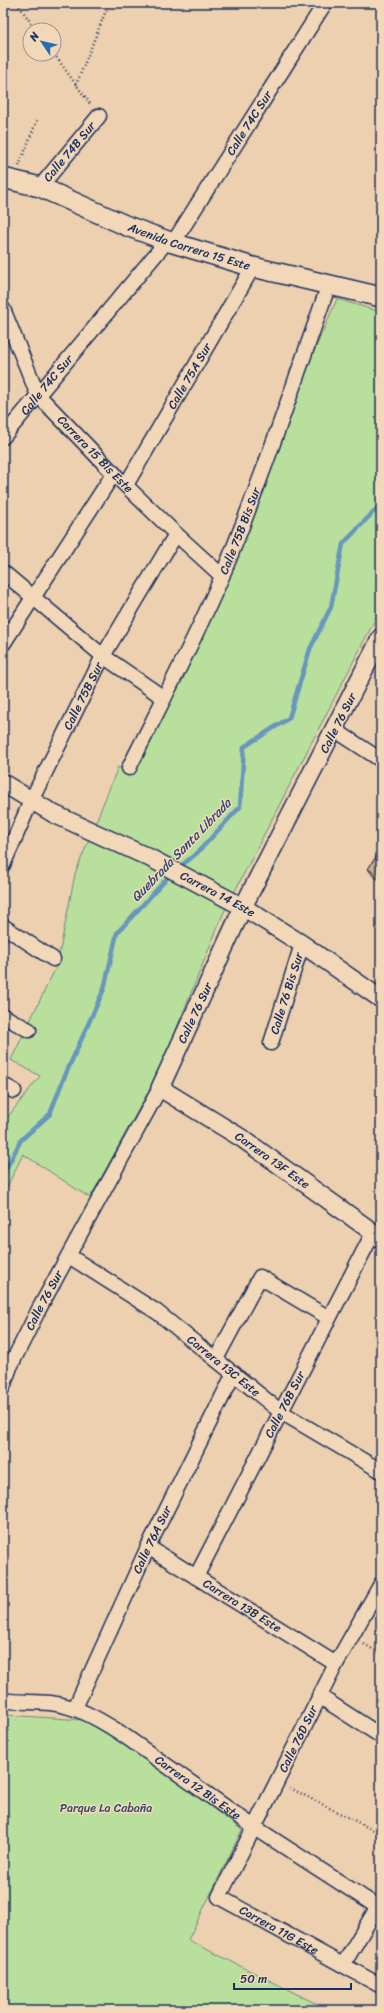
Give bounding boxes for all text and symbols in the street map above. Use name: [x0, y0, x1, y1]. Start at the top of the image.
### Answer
north arrow: [22, 22, 62, 62]
text: N: [24, 28, 44, 46]
street label: Calle 74C Sur: [220, 85, 279, 160]
street label: Calle 74B Sur: [37, 115, 102, 187]
street label: Avenida Carrera 15 Este: [124, 216, 253, 277]
street label: Calle 75A Sur: [161, 338, 218, 414]
street label: Calle 74C Sur: [15, 349, 79, 420]
street label: Carrera 15 Bis Este: [52, 410, 138, 498]
street label: Calle 75B Bis Sur: [213, 483, 267, 578]
street label: Calle 75B Sur: [57, 657, 110, 734]
street label: Calle 76 Sur: [313, 688, 363, 757]
water label: Quebrada Santa Librada: [125, 792, 238, 907]
street label: Carrera 14 Este: [176, 865, 260, 923]
street label: Calle 76 Bis Sur: [263, 949, 310, 1037]
street label: Calle 76 Sur: [171, 978, 219, 1047]
street label: Carrera 13F Este: [230, 1125, 315, 1195]
street label: Calle 76 Sur: [19, 1265, 70, 1334]
street label: Carrera 13C Este: [182, 1329, 265, 1402]
street label: Calle 76B Sur: [258, 1366, 312, 1442]
street label: Calle 76A Sur: [126, 1501, 178, 1577]
street label: Carrera 13B Este: [198, 1573, 286, 1639]
street label: Calle 76D Sur: [272, 1701, 324, 1776]
street label: Carrera 12 Bis Este: [150, 1749, 246, 1826]
park label: Parque La Cabaña: [60, 1797, 152, 1819]
street label: Carrera 11G Este: [235, 1899, 323, 1961]
scale bar: [234, 1965, 351, 1991]
text: 50 m: [240, 1968, 267, 1990]

